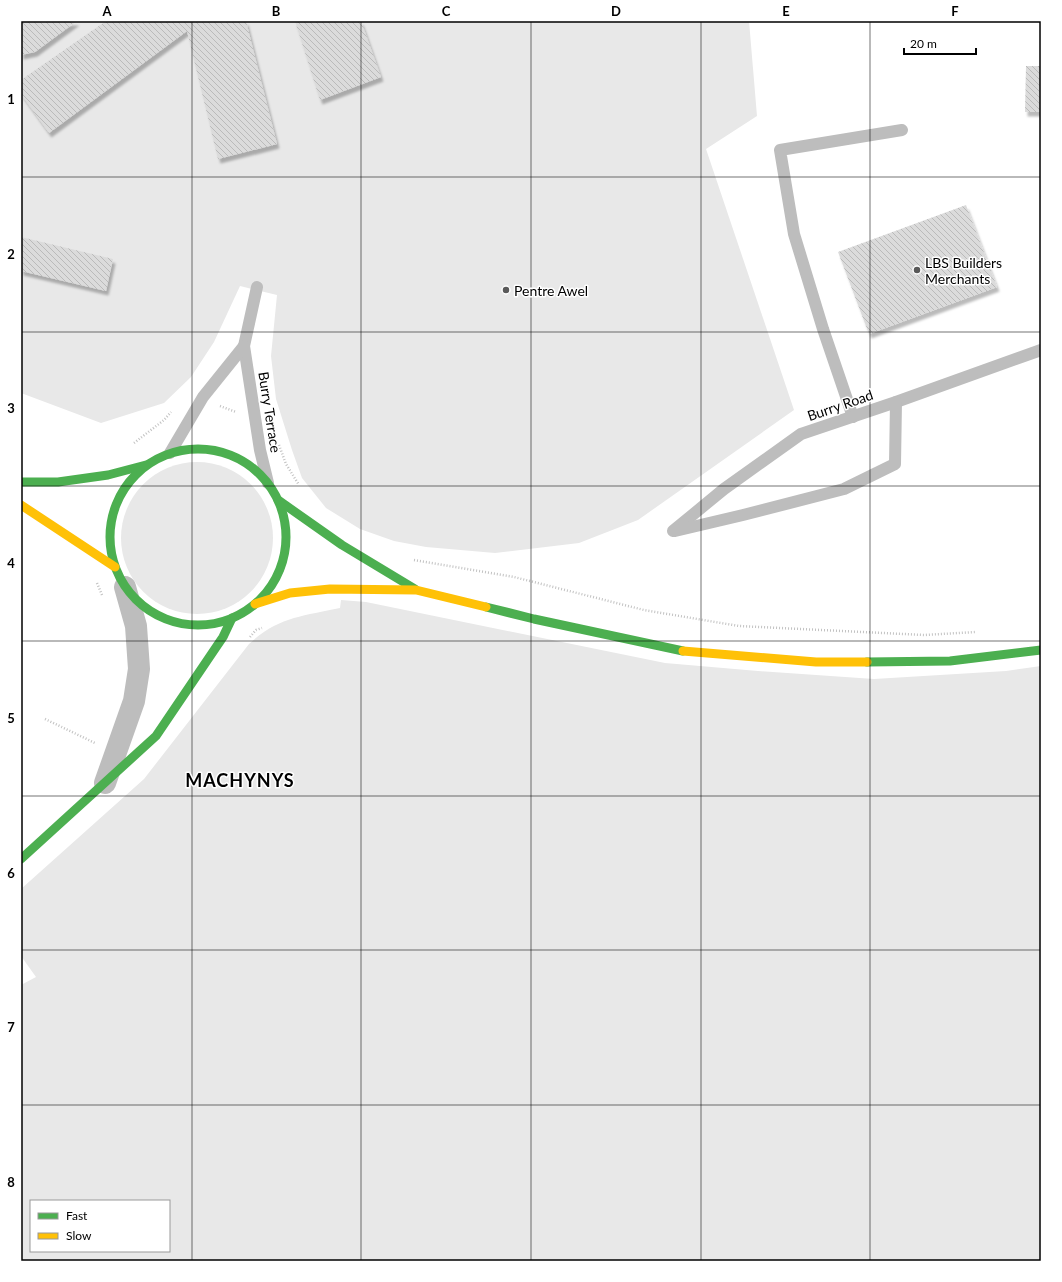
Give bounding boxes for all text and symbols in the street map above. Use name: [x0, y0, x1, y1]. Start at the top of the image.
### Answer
text: A: [101, 3, 112, 19]
text: B: [272, 3, 281, 19]
text: C: [442, 3, 451, 19]
text: D: [611, 3, 621, 19]
text: E: [782, 3, 790, 19]
text: F: [951, 3, 959, 19]
scale bar: [904, 30, 976, 56]
text: 20 m: [910, 36, 937, 51]
text: 1: [7, 91, 15, 107]
text: 2: [7, 246, 15, 262]
place label: LBS Builders Merchants: [925, 254, 1002, 287]
marker: LBS Builders Merchants: [912, 265, 922, 275]
place label: Pentre Awel: [514, 282, 588, 299]
marker: Pentre Awel: [501, 285, 511, 295]
street label: Burry Terrace: [255, 370, 285, 454]
street label: Burry Road: [805, 386, 875, 424]
text: 3: [7, 400, 15, 416]
text: 4: [7, 555, 15, 571]
text: 5: [7, 710, 15, 726]
district label: MACHYNYS: [185, 769, 295, 791]
text: 6: [7, 865, 15, 881]
text: 7: [7, 1019, 15, 1035]
text: 8: [7, 1174, 15, 1190]
legend: [30, 1200, 170, 1252]
text: Fast: [66, 1208, 88, 1223]
text: Slow: [66, 1228, 92, 1243]

